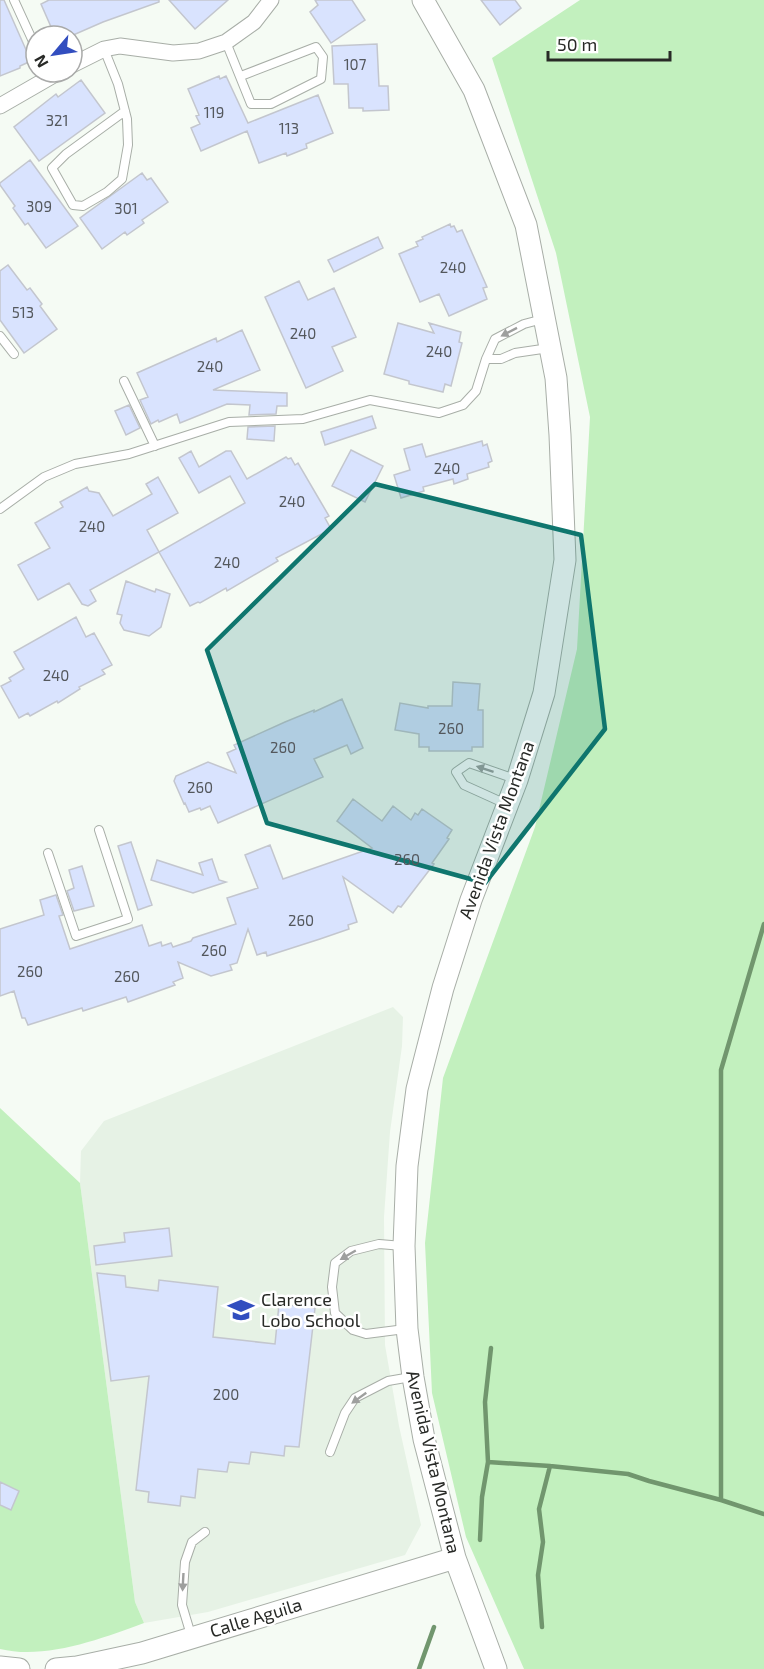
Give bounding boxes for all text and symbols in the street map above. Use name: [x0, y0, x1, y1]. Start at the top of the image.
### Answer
north arrow: [24, 24, 84, 84]
scale bar: [548, 24, 670, 62]
text: 50 m: [557, 33, 597, 55]
text: N: [29, 52, 52, 71]
house number: 107: [344, 55, 367, 73]
house number: 119: [204, 103, 224, 121]
house number: 321: [46, 111, 68, 129]
house number: 113: [279, 119, 299, 137]
house number: 309: [26, 197, 52, 215]
house number: 301: [114, 199, 138, 217]
house number: 240: [440, 258, 466, 276]
house number: 513: [12, 303, 34, 321]
house number: 240: [290, 324, 316, 342]
one-way arrow: [501, 327, 518, 336]
house number: 240: [426, 342, 452, 360]
house number: 240: [197, 357, 223, 375]
house number: 240: [434, 459, 460, 477]
house number: 240: [279, 492, 305, 510]
house number: 240: [79, 517, 105, 535]
house number: 240: [214, 553, 240, 571]
house number: 240: [43, 666, 69, 684]
house number: 260: [438, 719, 464, 737]
house number: 260: [270, 738, 296, 756]
street label: Avenida Vista Montana: [454, 738, 538, 922]
one-way arrow: [476, 763, 494, 773]
house number: 260: [187, 778, 213, 796]
house number: 260: [394, 850, 420, 868]
house number: 260: [288, 911, 314, 929]
house number: 260: [201, 941, 227, 959]
house number: 260: [17, 962, 43, 980]
house number: 260: [114, 967, 140, 985]
one-way arrow: [340, 1249, 356, 1260]
place label: Clarence Lobo School: [261, 1288, 361, 1331]
school or university icon: Clarence Lobo School: [226, 1295, 256, 1325]
street label: Avenida Vista Montana: [402, 1368, 466, 1556]
house number: 200: [213, 1385, 239, 1403]
one-way arrow: [352, 1392, 368, 1404]
one-way arrow: [179, 1572, 188, 1591]
street label: Calle Aguila: [207, 1593, 304, 1641]

